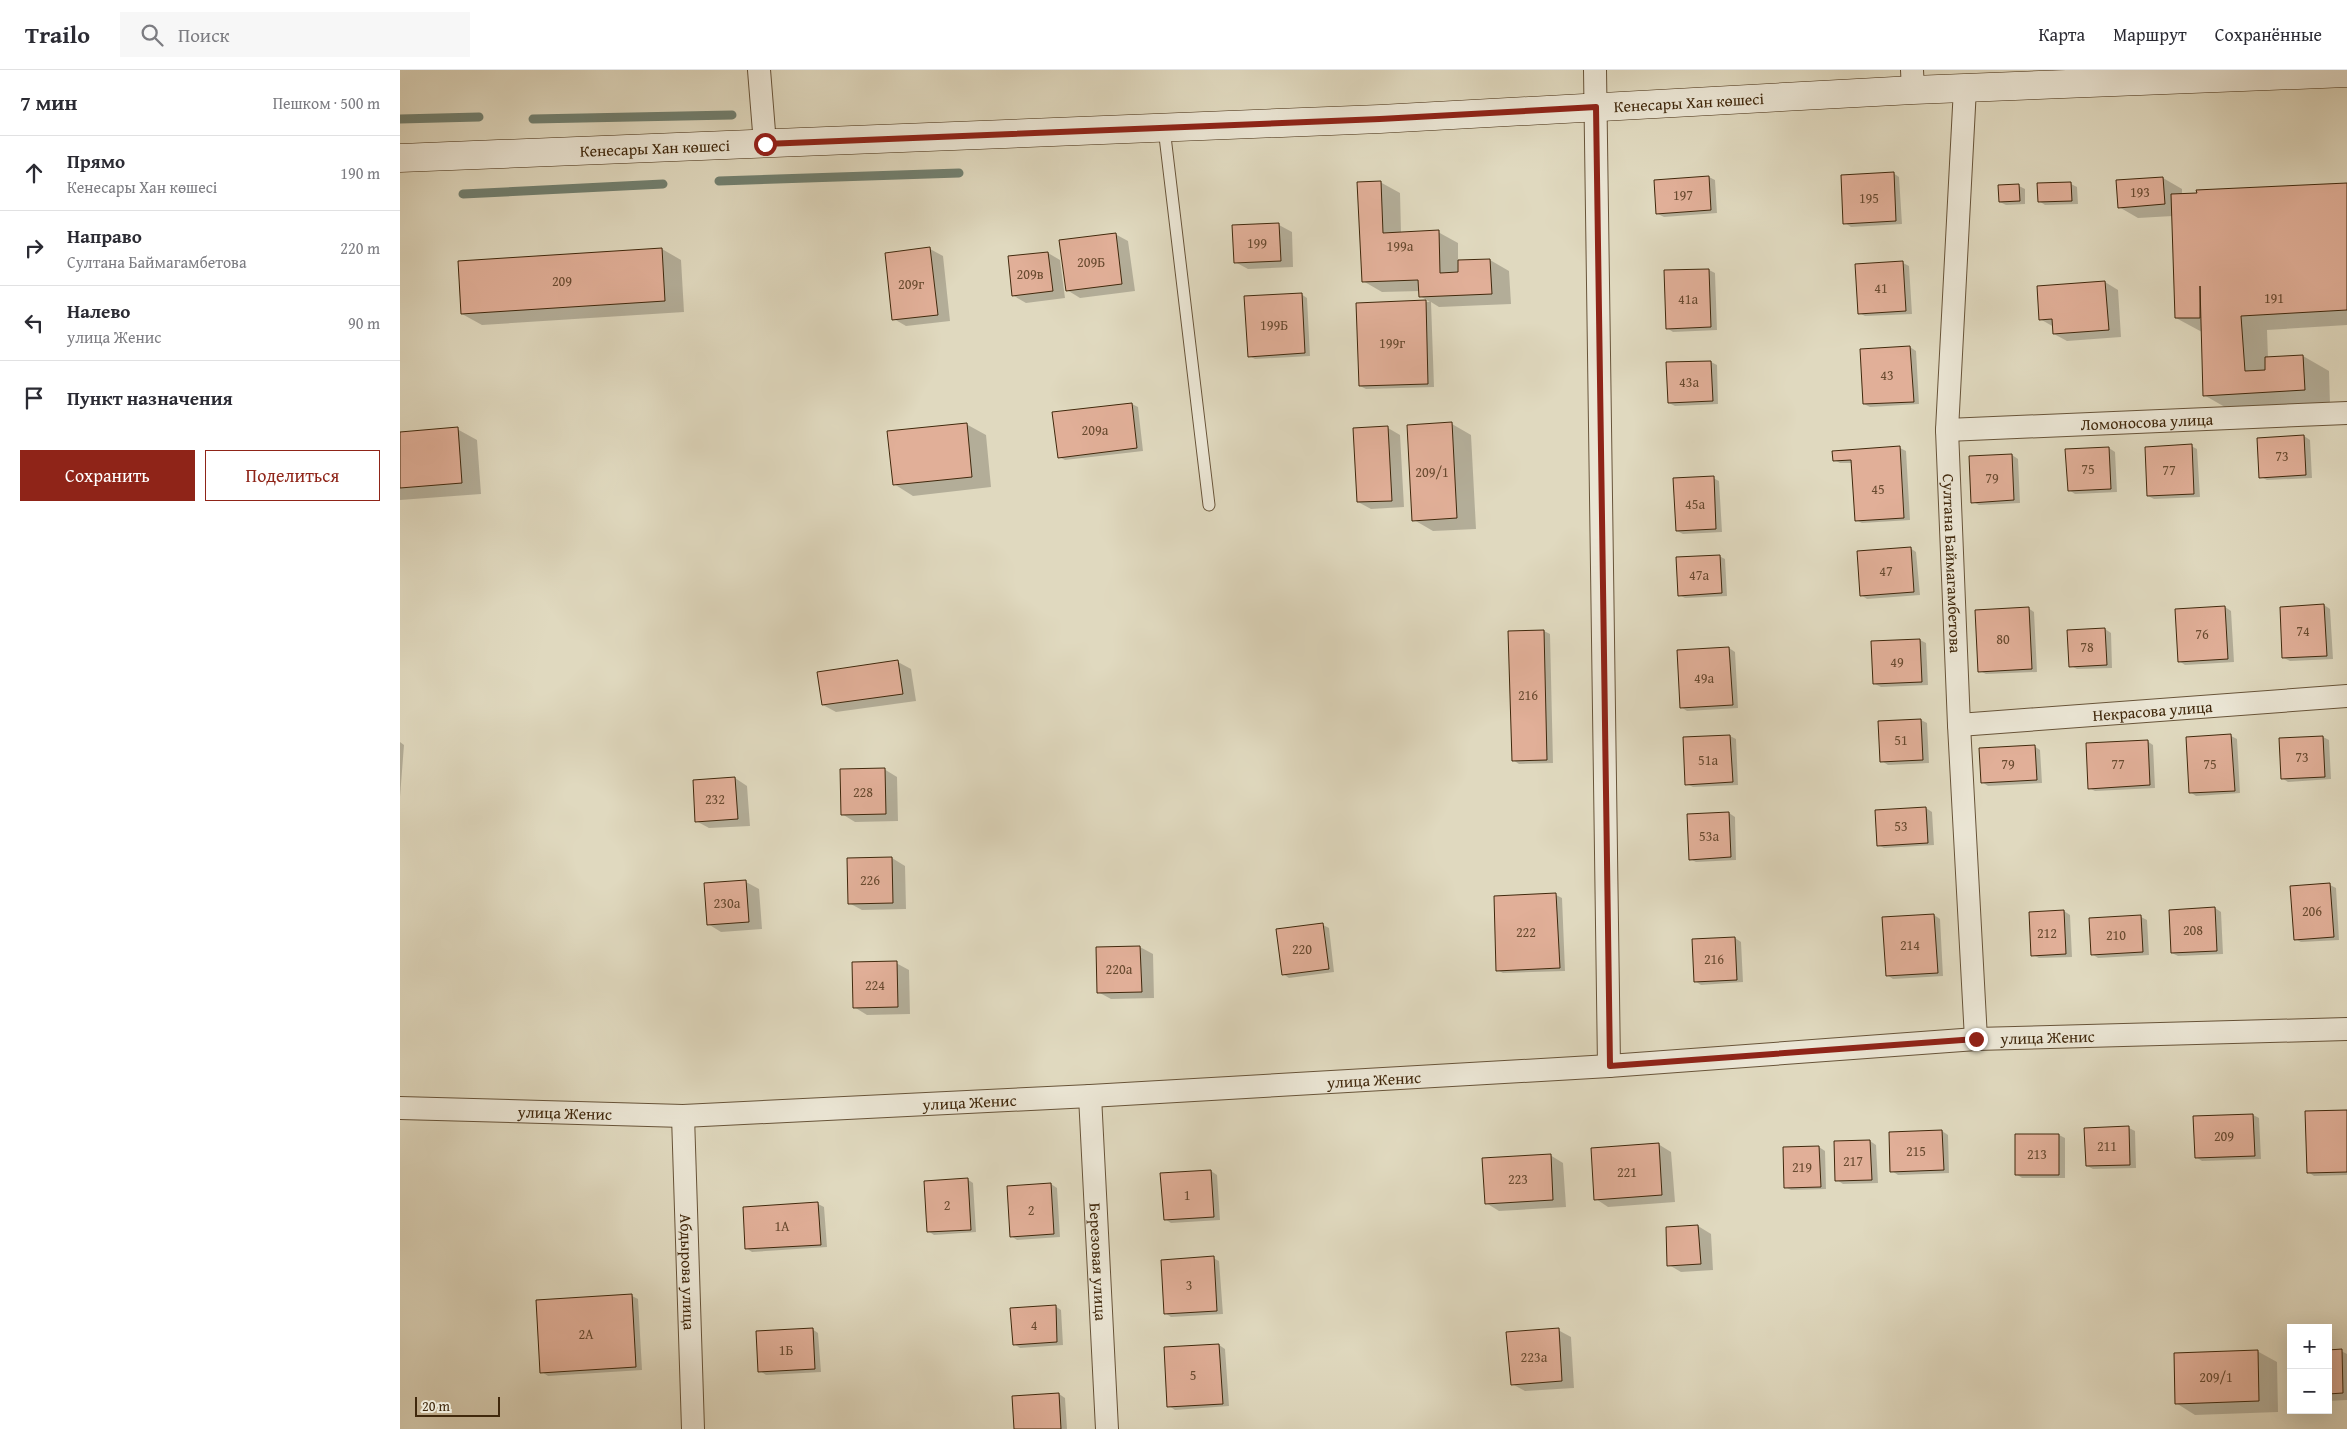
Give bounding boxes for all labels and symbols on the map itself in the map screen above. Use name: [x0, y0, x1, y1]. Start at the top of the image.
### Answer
street label: Кенесары Хан көшесі: [1613, 86, 1765, 118]
street label: Кенесары Хан көшесі: [579, 133, 731, 163]
route start: [754, 133, 777, 156]
house number: 193: [2130, 182, 2150, 202]
house number: 197: [1673, 185, 1693, 205]
house number: 195: [1859, 188, 1879, 208]
house number: 199: [1247, 233, 1267, 253]
house number: 199а: [1387, 236, 1414, 256]
house number: 209Б: [1077, 252, 1105, 272]
house number: 209в: [1016, 264, 1044, 284]
house number: 209: [552, 271, 572, 291]
house number: 209г: [898, 274, 924, 294]
house number: 41: [1874, 278, 1888, 298]
house number: 191: [2264, 288, 2284, 308]
house number: 41а: [1678, 289, 1698, 309]
house number: 199Б: [1260, 315, 1288, 335]
house number: 199г: [1379, 333, 1405, 353]
house number: 43: [1880, 365, 1894, 385]
house number: 43а: [1679, 372, 1699, 392]
street label: Ломоносова улица: [2080, 407, 2214, 436]
house number: 209а: [1082, 420, 1109, 440]
house number: 73: [2275, 446, 2289, 466]
house number: 75: [2081, 459, 2095, 479]
house number: 77: [2162, 460, 2176, 480]
house number: 209/1: [1415, 462, 1449, 482]
house number: 79: [1985, 468, 1999, 488]
street label: Султана Баймагамбетова: [1937, 473, 1968, 654]
house number: 45: [1871, 479, 1885, 499]
house number: 45а: [1685, 494, 1705, 514]
house number: 47: [1879, 561, 1893, 581]
house number: 47а: [1689, 565, 1709, 585]
house number: 74: [2296, 621, 2310, 641]
house number: 76: [2195, 624, 2209, 644]
house number: 80: [1996, 629, 2010, 649]
house number: 78: [2080, 637, 2094, 657]
house number: 49: [1890, 652, 1904, 672]
house number: 49а: [1694, 668, 1714, 688]
house number: 216: [1518, 685, 1538, 705]
street label: Некрасова улица: [2092, 694, 2214, 727]
house number: 51: [1894, 730, 1908, 750]
house number: 73: [2295, 747, 2309, 767]
house number: 51а: [1698, 750, 1718, 770]
house number: 79: [2001, 754, 2015, 774]
house number: 77: [2111, 754, 2125, 774]
house number: 75: [2203, 754, 2217, 774]
house number: 228: [853, 782, 873, 802]
house number: 232: [705, 789, 725, 809]
house number: 53: [1894, 816, 1908, 836]
house number: 53а: [1699, 826, 1719, 846]
house number: 226: [860, 870, 880, 890]
house number: 230а: [714, 893, 741, 913]
house number: 206: [2302, 901, 2322, 921]
house number: 208: [2183, 920, 2203, 940]
house number: 222: [1516, 922, 1536, 942]
house number: 212: [2037, 923, 2057, 943]
house number: 210: [2106, 925, 2126, 945]
house number: 214: [1900, 935, 1920, 955]
house number: 220: [1292, 939, 1312, 959]
house number: 216: [1704, 949, 1724, 969]
house number: 220а: [1106, 959, 1133, 979]
house number: 224: [865, 975, 885, 995]
street label: улица Женис: [1999, 1024, 2095, 1050]
route end: [1965, 1028, 1988, 1051]
street label: улица Женис: [1325, 1065, 1422, 1094]
street label: улица Женис: [921, 1088, 1017, 1116]
street label: улица Женис: [516, 1099, 612, 1126]
house number: 209: [2214, 1126, 2234, 1146]
house number: 211: [2097, 1136, 2117, 1156]
house number: 215: [1906, 1141, 1926, 1161]
house number: 213: [2027, 1144, 2047, 1164]
house number: 217: [1843, 1151, 1863, 1171]
house number: 219: [1792, 1157, 1812, 1177]
house number: 221: [1617, 1162, 1637, 1182]
house number: 223: [1508, 1169, 1528, 1189]
house number: 1: [1184, 1185, 1190, 1205]
house number: 2: [944, 1195, 950, 1215]
house number: 2: [1028, 1200, 1034, 1220]
street label: Березовая улица: [1083, 1202, 1113, 1322]
street label: Абдырова улица: [674, 1213, 702, 1331]
house number: 1А: [774, 1216, 790, 1236]
house number: 3: [1186, 1275, 1192, 1295]
house number: 4: [1031, 1315, 1038, 1335]
house number: 2А: [578, 1324, 594, 1344]
house number: 1Б: [779, 1340, 793, 1360]
house number: 223а: [1521, 1347, 1548, 1367]
house number: 5: [1190, 1365, 1196, 1385]
house number: 209/1: [2199, 1367, 2233, 1387]
scale bar: [415, 1394, 500, 1417]

